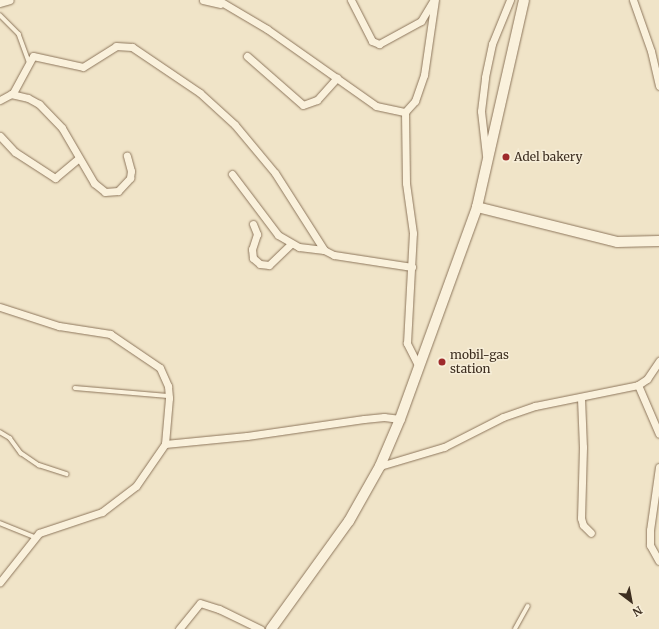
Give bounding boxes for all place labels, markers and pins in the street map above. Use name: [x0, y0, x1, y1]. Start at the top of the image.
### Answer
place label: Adel bakery: [514, 150, 582, 164]
marker: Adel bakery: [501, 152, 511, 162]
place label: mobil-gas station: [450, 348, 509, 376]
marker: mobil-gas station: [437, 357, 447, 367]

